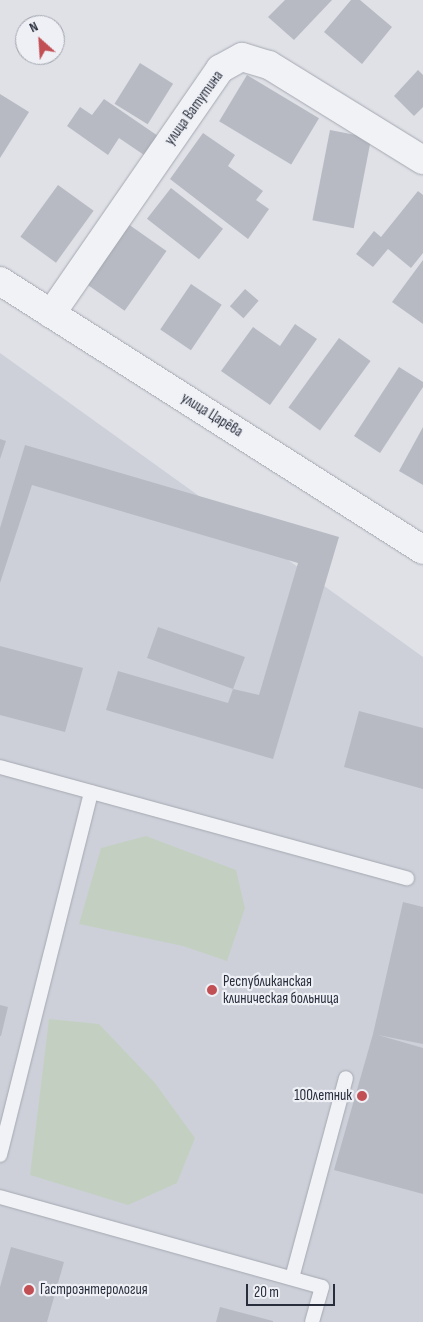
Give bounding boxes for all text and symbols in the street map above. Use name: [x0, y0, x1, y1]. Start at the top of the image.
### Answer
north arrow: [15, 15, 65, 65]
text: N: [27, 18, 41, 36]
street label: улица Ватутина: [161, 67, 227, 149]
street label: улица Царёва: [178, 389, 246, 441]
place label: Республиканская клиническая больница: [223, 972, 339, 1007]
marker: Республиканская клиническая больница: [205, 983, 219, 997]
place label: 100летник: [294, 1087, 352, 1105]
marker: 100летник: [356, 1090, 368, 1102]
scale bar: [248, 1274, 337, 1306]
place label: Гастроэнтерология: [40, 1281, 148, 1299]
marker: Гастроэнтерология: [22, 1283, 36, 1297]
text: 20 m: [254, 1283, 279, 1302]

